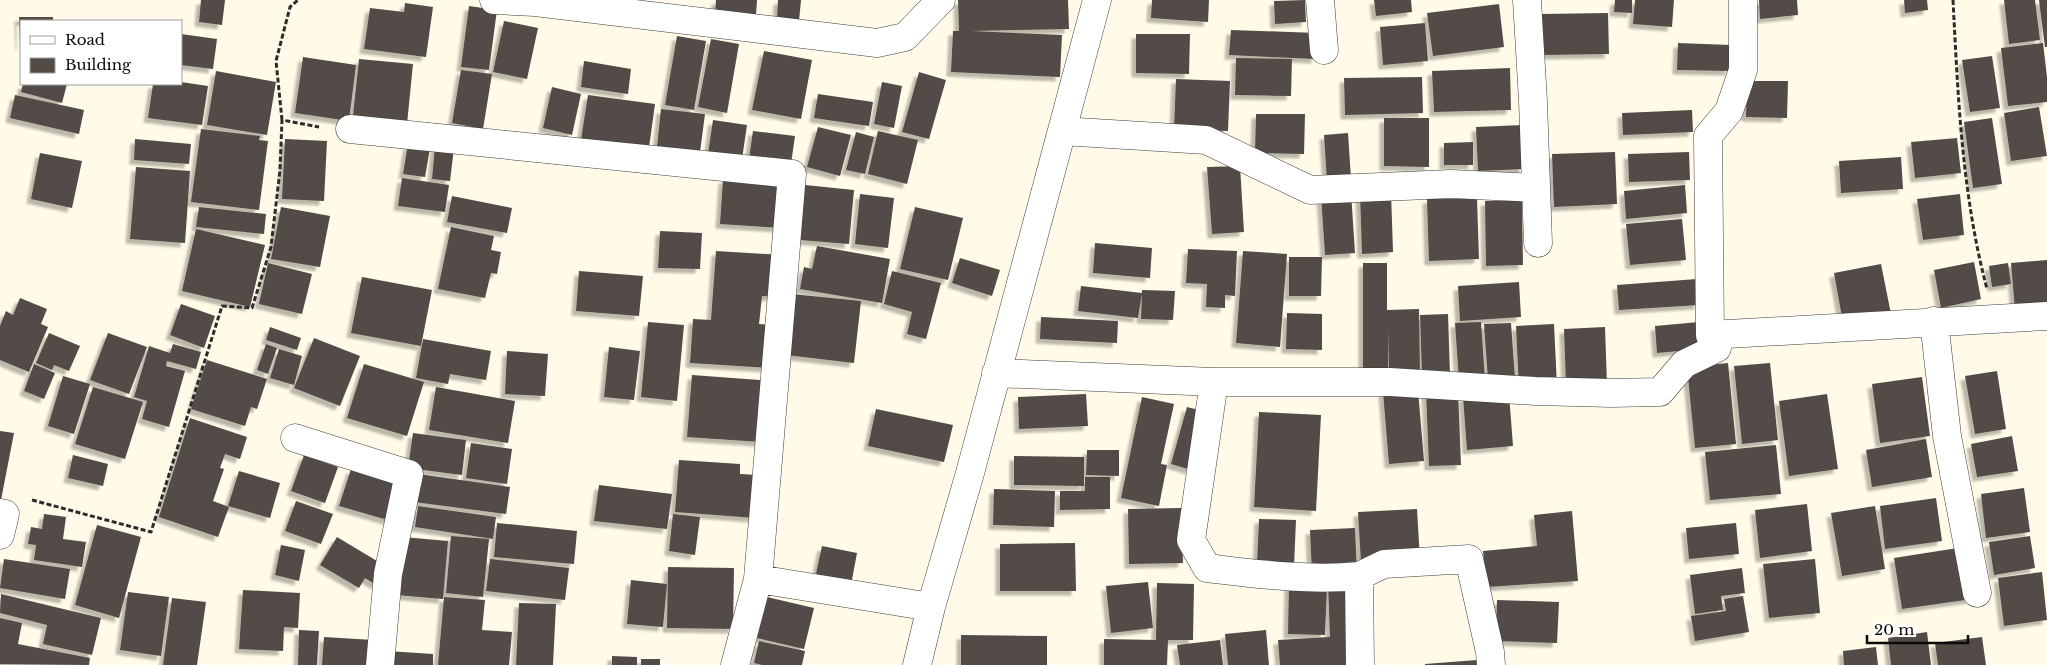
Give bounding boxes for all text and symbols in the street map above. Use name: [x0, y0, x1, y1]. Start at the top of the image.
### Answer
legend: [20, 20, 182, 85]
text: Road: [65, 30, 105, 49]
text: Building: [65, 55, 132, 74]
scale bar: [1867, 612, 1968, 644]
text: 20 m: [1874, 620, 1914, 639]

